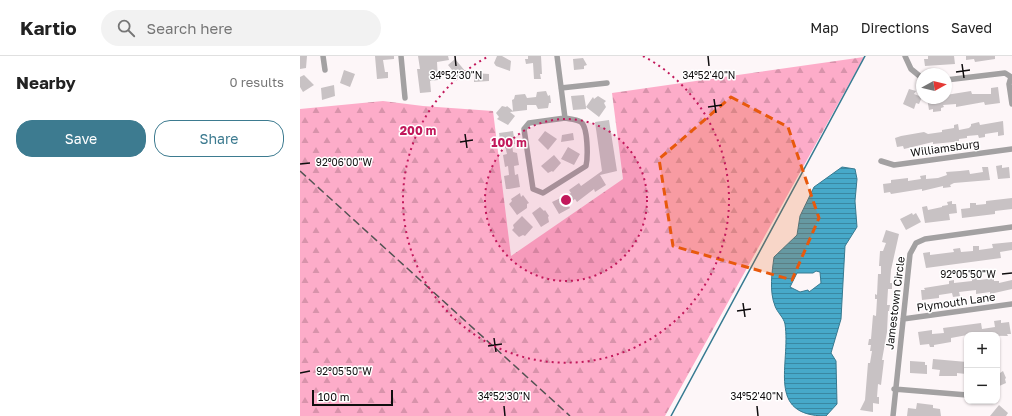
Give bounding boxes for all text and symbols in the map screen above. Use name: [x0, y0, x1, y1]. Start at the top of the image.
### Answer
search box: [101, 10, 381, 46]
text: Kartio: [20, 16, 77, 39]
icon: search: [115, 17, 137, 39]
text: Search here: [147, 19, 233, 37]
text: Map: [810, 19, 839, 36]
text: Directions: [861, 19, 929, 36]
text: Saved: [951, 19, 992, 36]
north arrow: [916, 68, 952, 104]
text: 34°52'30"N: [430, 69, 482, 81]
text: 34°52'40"N: [683, 69, 735, 81]
text: Nearby: [16, 72, 76, 93]
text: 0 results: [229, 74, 284, 90]
button: Save: [16, 120, 146, 157]
button: Share: [154, 120, 284, 157]
text: 200 m: [400, 123, 436, 138]
text: 100 m: [491, 135, 527, 150]
street label: Williamsburg: [910, 136, 980, 159]
text: 92°06'00"W: [316, 156, 373, 168]
centre of rings: [559, 193, 573, 207]
street label: Jamestown Circle: [882, 256, 907, 350]
text: 92°05'50"W: [940, 268, 996, 280]
street label: Plymouth Lane: [916, 290, 996, 313]
map controls: [964, 332, 1000, 404]
button: +: [964, 332, 1000, 368]
text: 92°05'50"W: [316, 365, 372, 377]
button: −: [964, 368, 1000, 404]
scale bar: [312, 388, 393, 407]
text: 100 m: [318, 390, 349, 403]
text: 34°52'30"N: [478, 390, 530, 402]
text: 34°52'40"N: [731, 390, 783, 402]

